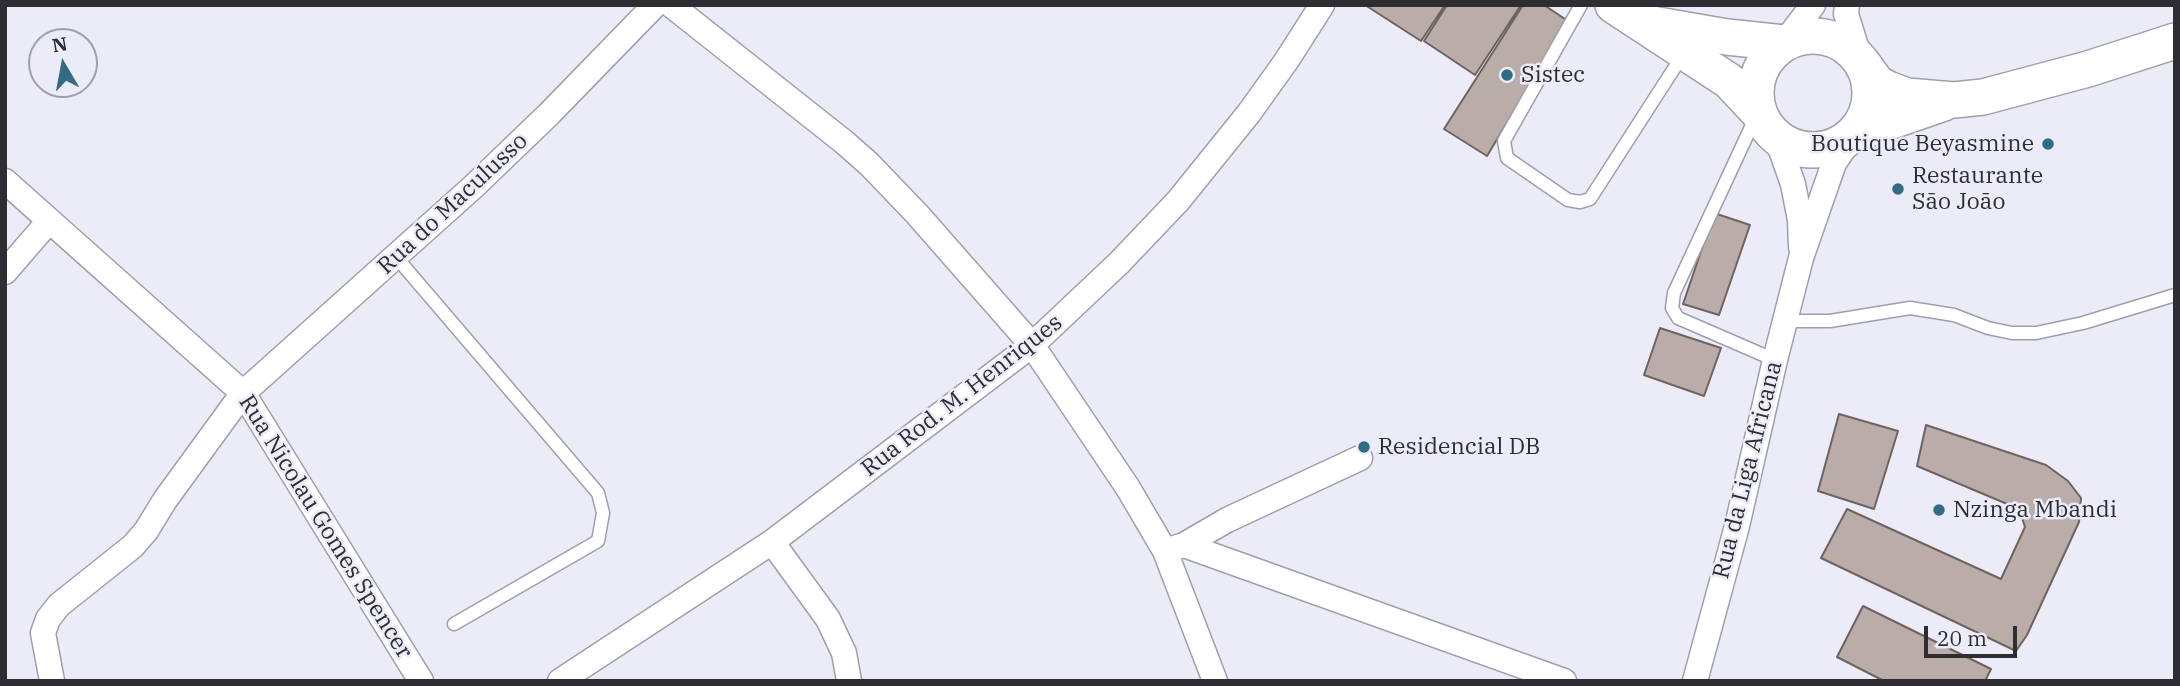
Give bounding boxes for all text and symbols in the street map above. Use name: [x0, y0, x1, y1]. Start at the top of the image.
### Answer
north arrow: [28, 28, 98, 98]
text: N: [50, 31, 69, 57]
place label: Sistec: [1521, 61, 1585, 89]
marker: Sistec: [1499, 67, 1515, 83]
street label: Rua do Maculusso: [372, 127, 534, 281]
place label: Boutique Beyasmine: [1811, 130, 2034, 158]
marker: Boutique Beyasmine: [2040, 136, 2056, 152]
place label: Restaurante São João: [1912, 162, 2043, 216]
marker: Restaurante São João: [1890, 181, 1906, 197]
street label: Rua Rod. M. Henriques: [856, 309, 1068, 483]
street label: Rua da Liga Africana: [1708, 358, 1788, 582]
street label: Rua Nicolau Gomes Spencer: [232, 390, 418, 664]
place label: Residencial DB: [1378, 433, 1540, 461]
marker: Residencial DB: [1356, 439, 1372, 455]
place label: Nzinga Mbandi: [1953, 496, 2117, 524]
marker: Nzinga Mbandi: [1931, 502, 1947, 518]
scale bar: [1928, 612, 2021, 656]
text: 20 m: [1937, 624, 1987, 652]

